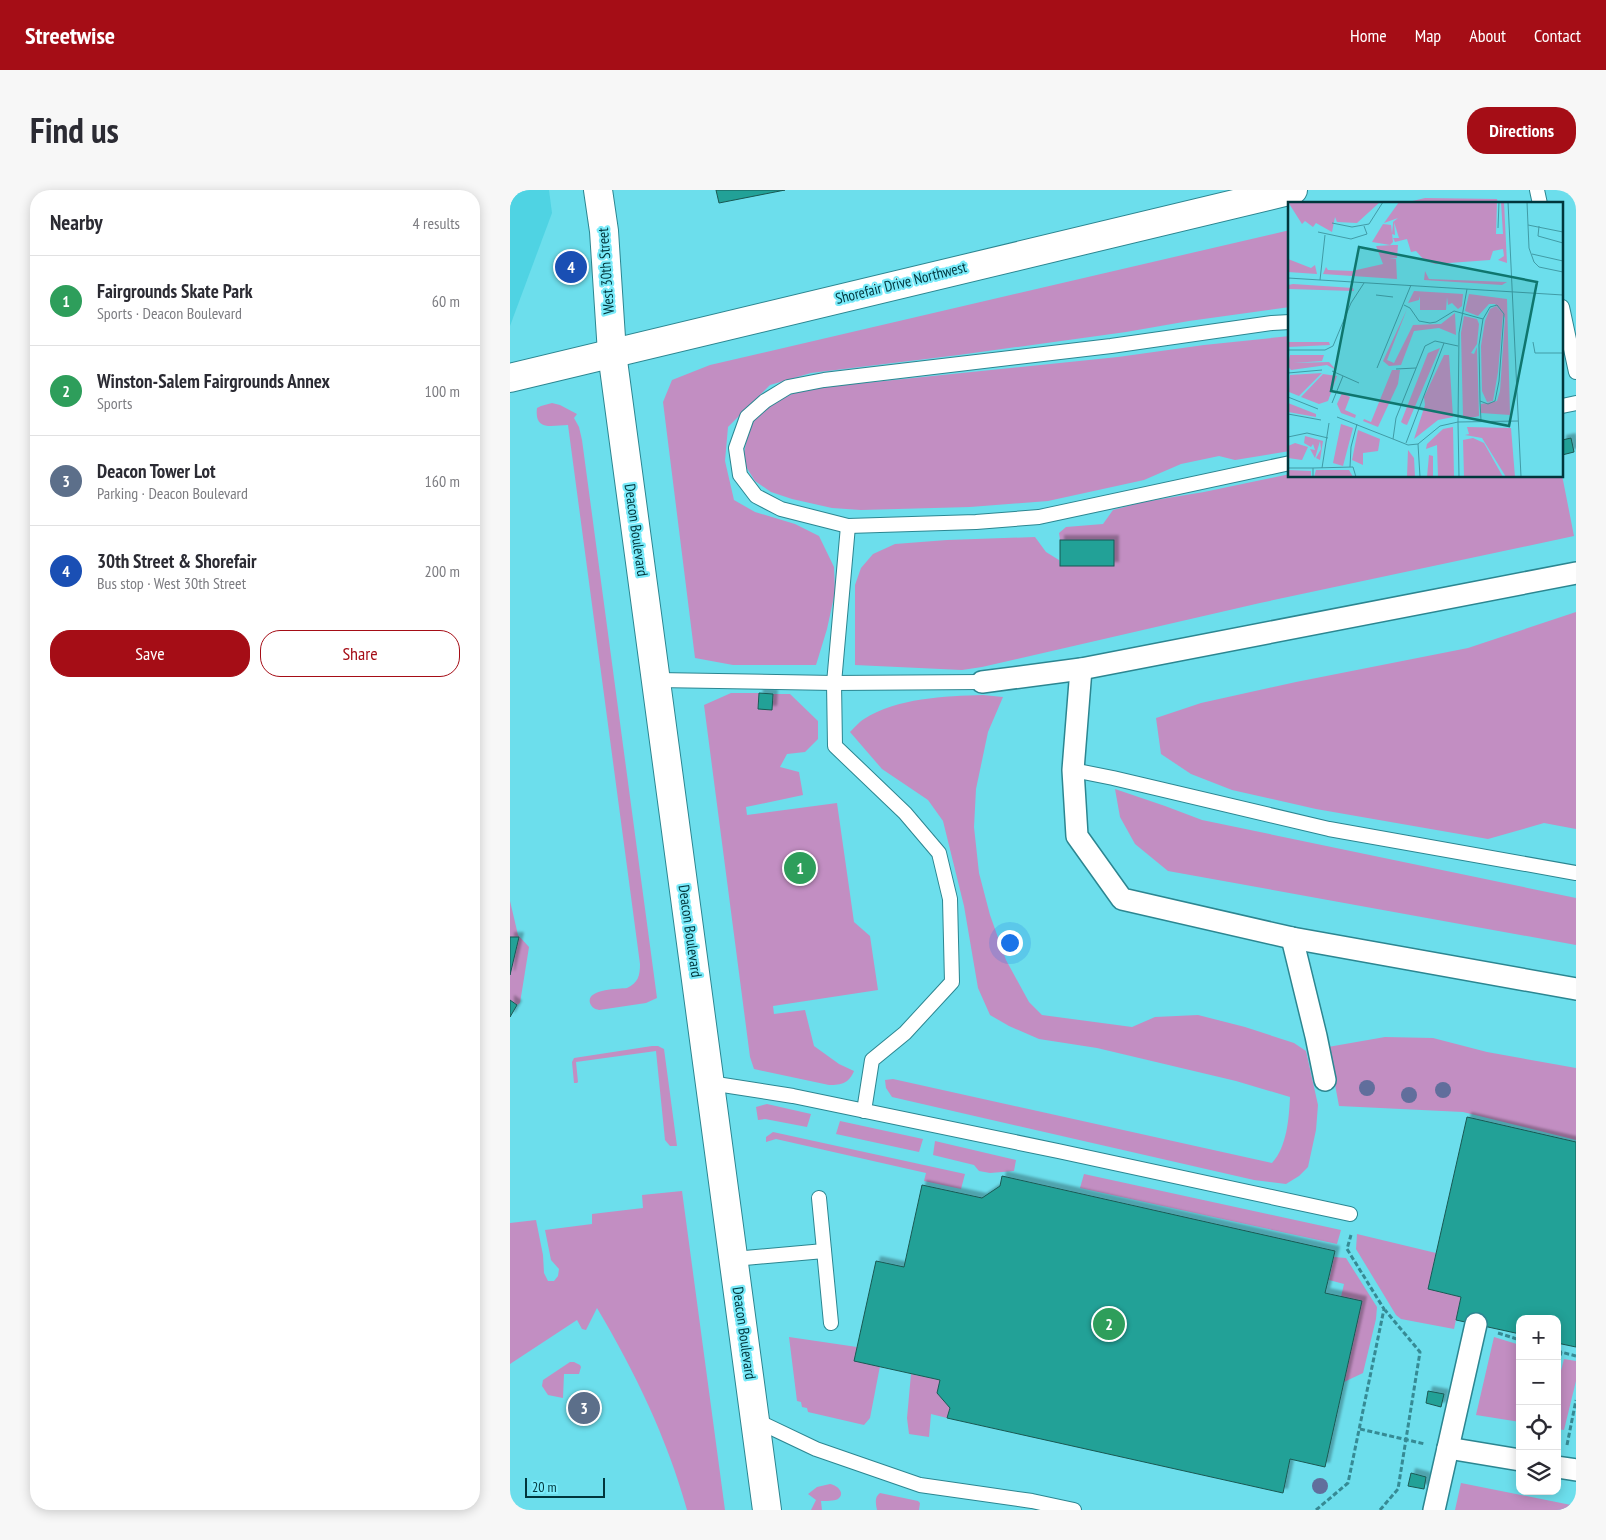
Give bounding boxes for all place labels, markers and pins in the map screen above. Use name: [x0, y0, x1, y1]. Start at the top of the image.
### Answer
pin: 4: [555, 248, 587, 286]
pin: 1: [784, 849, 816, 887]
pin: 2: [1093, 1305, 1125, 1343]
pin: 3: [568, 1389, 600, 1427]

